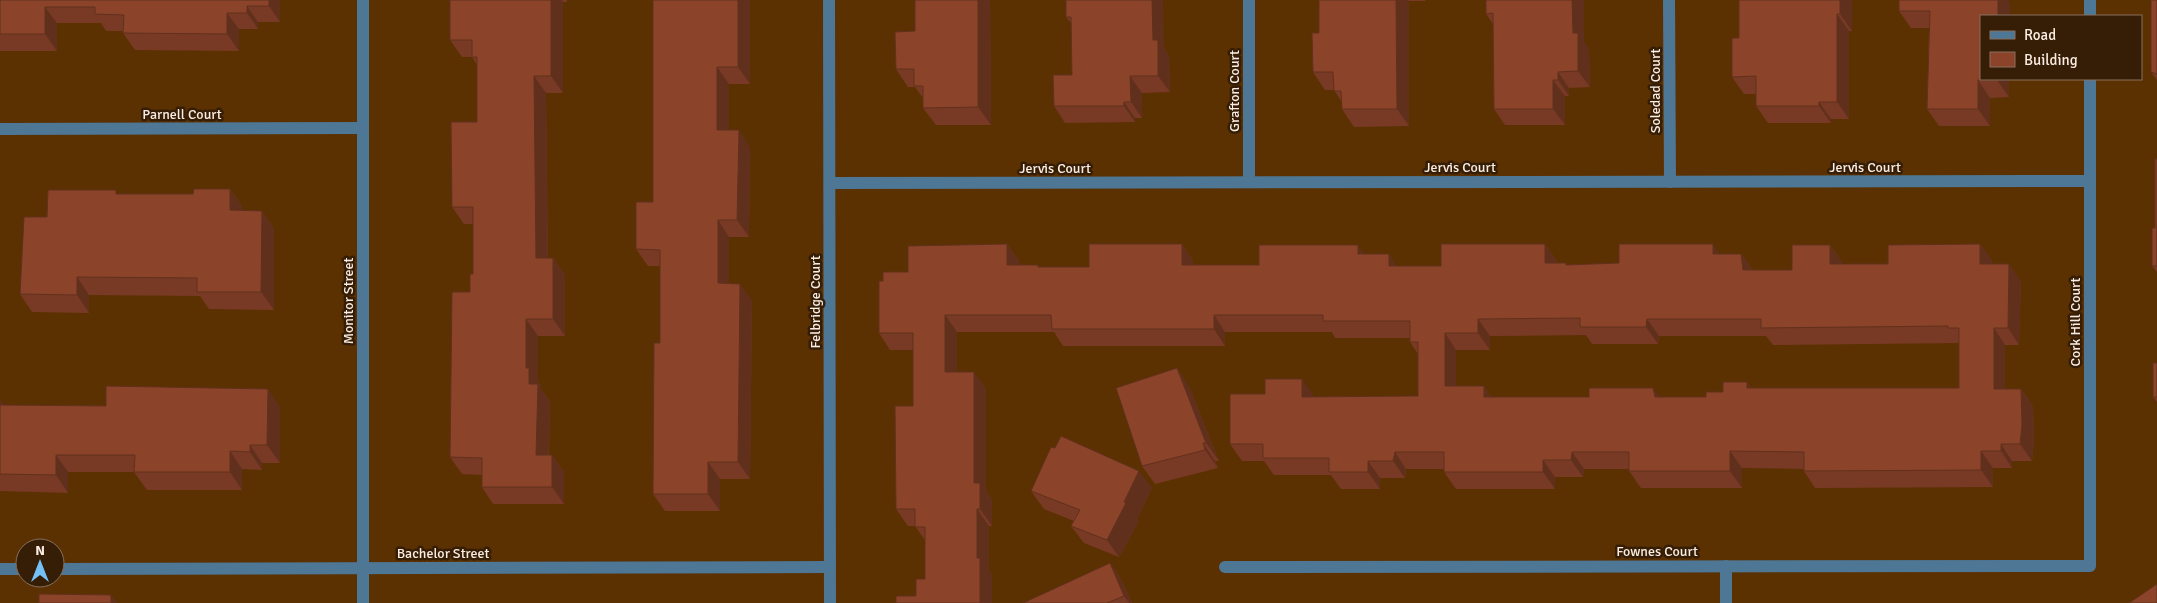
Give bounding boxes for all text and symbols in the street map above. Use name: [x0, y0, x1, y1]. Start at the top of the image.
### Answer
legend: [1980, 15, 2142, 80]
text: Road: [2024, 26, 2056, 44]
street label: Soledad Court: [1647, 49, 1664, 133]
street label: Grafton Court: [1226, 50, 1243, 132]
text: Building: [2024, 51, 2078, 69]
street label: Parnell Court: [142, 106, 222, 123]
street label: Jervis Court: [1424, 159, 1496, 176]
street label: Jervis Court: [1829, 159, 1901, 176]
street label: Jervis Court: [1019, 160, 1091, 177]
street label: Felbridge Court: [807, 255, 824, 349]
street label: Monitor Street: [340, 258, 357, 344]
street label: Cork Hill Court: [2067, 277, 2084, 366]
north arrow: [15, 538, 65, 588]
text: N: [35, 542, 45, 559]
street label: Fownes Court: [1616, 543, 1698, 560]
street label: Bachelor Street: [397, 545, 489, 562]

